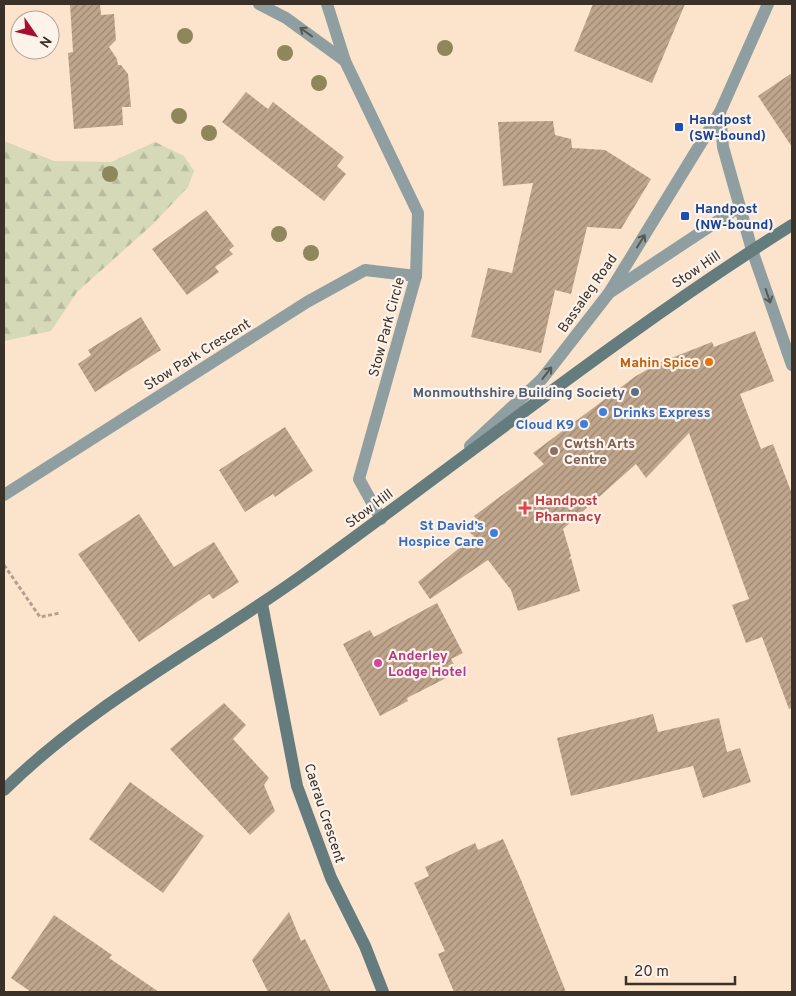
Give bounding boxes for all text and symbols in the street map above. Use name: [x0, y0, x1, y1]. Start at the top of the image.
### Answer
north arrow: [10, 10, 60, 60]
one-way arrow: [299, 27, 313, 37]
text: N: [35, 33, 54, 50]
place label: Handpost (SW-bound): [689, 112, 766, 145]
marker: Handpost (SW-bound): [673, 121, 685, 133]
place label: Handpost (NW-bound): [695, 201, 774, 234]
marker: Handpost (NW-bound): [679, 210, 691, 222]
one-way arrow: [636, 234, 646, 248]
street label: Stow Hill: [669, 248, 724, 293]
street label: Bassaleg Road: [555, 251, 622, 336]
street label: Stow Park Circle: [366, 276, 409, 379]
one-way arrow: [763, 288, 773, 304]
street label: Stow Park Crescent: [141, 316, 254, 395]
place label: Mahin Spice: [620, 355, 699, 372]
marker: Mahin Spice: [703, 356, 715, 368]
one-way arrow: [542, 366, 552, 380]
place label: Monmouthshire Building Society: [413, 385, 625, 402]
marker: Monmouthshire Building Society: [629, 386, 641, 398]
place label: Drinks Express: [613, 405, 711, 422]
marker: Drinks Express: [597, 406, 609, 418]
place label: Cloud K9: [515, 417, 574, 434]
marker: Cloud K9: [578, 418, 590, 430]
place label: Cwtsh Arts Centre: [564, 436, 635, 469]
marker: Cwtsh Arts Centre: [548, 445, 560, 457]
street label: Stow Hill: [343, 486, 397, 533]
place label: Handpost Pharmacy: [535, 493, 601, 526]
marker: Handpost Pharmacy: [519, 502, 531, 514]
place label: St David’s Hospice Care: [398, 518, 484, 551]
marker: St David’s Hospice Care: [488, 527, 500, 539]
place label: Anderley Lodge Hotel: [388, 648, 466, 681]
marker: Anderley Lodge Hotel: [372, 657, 384, 669]
street label: Caerau Crescent: [299, 762, 348, 865]
scale bar: [626, 954, 735, 986]
text: 20 m: [634, 963, 669, 982]

